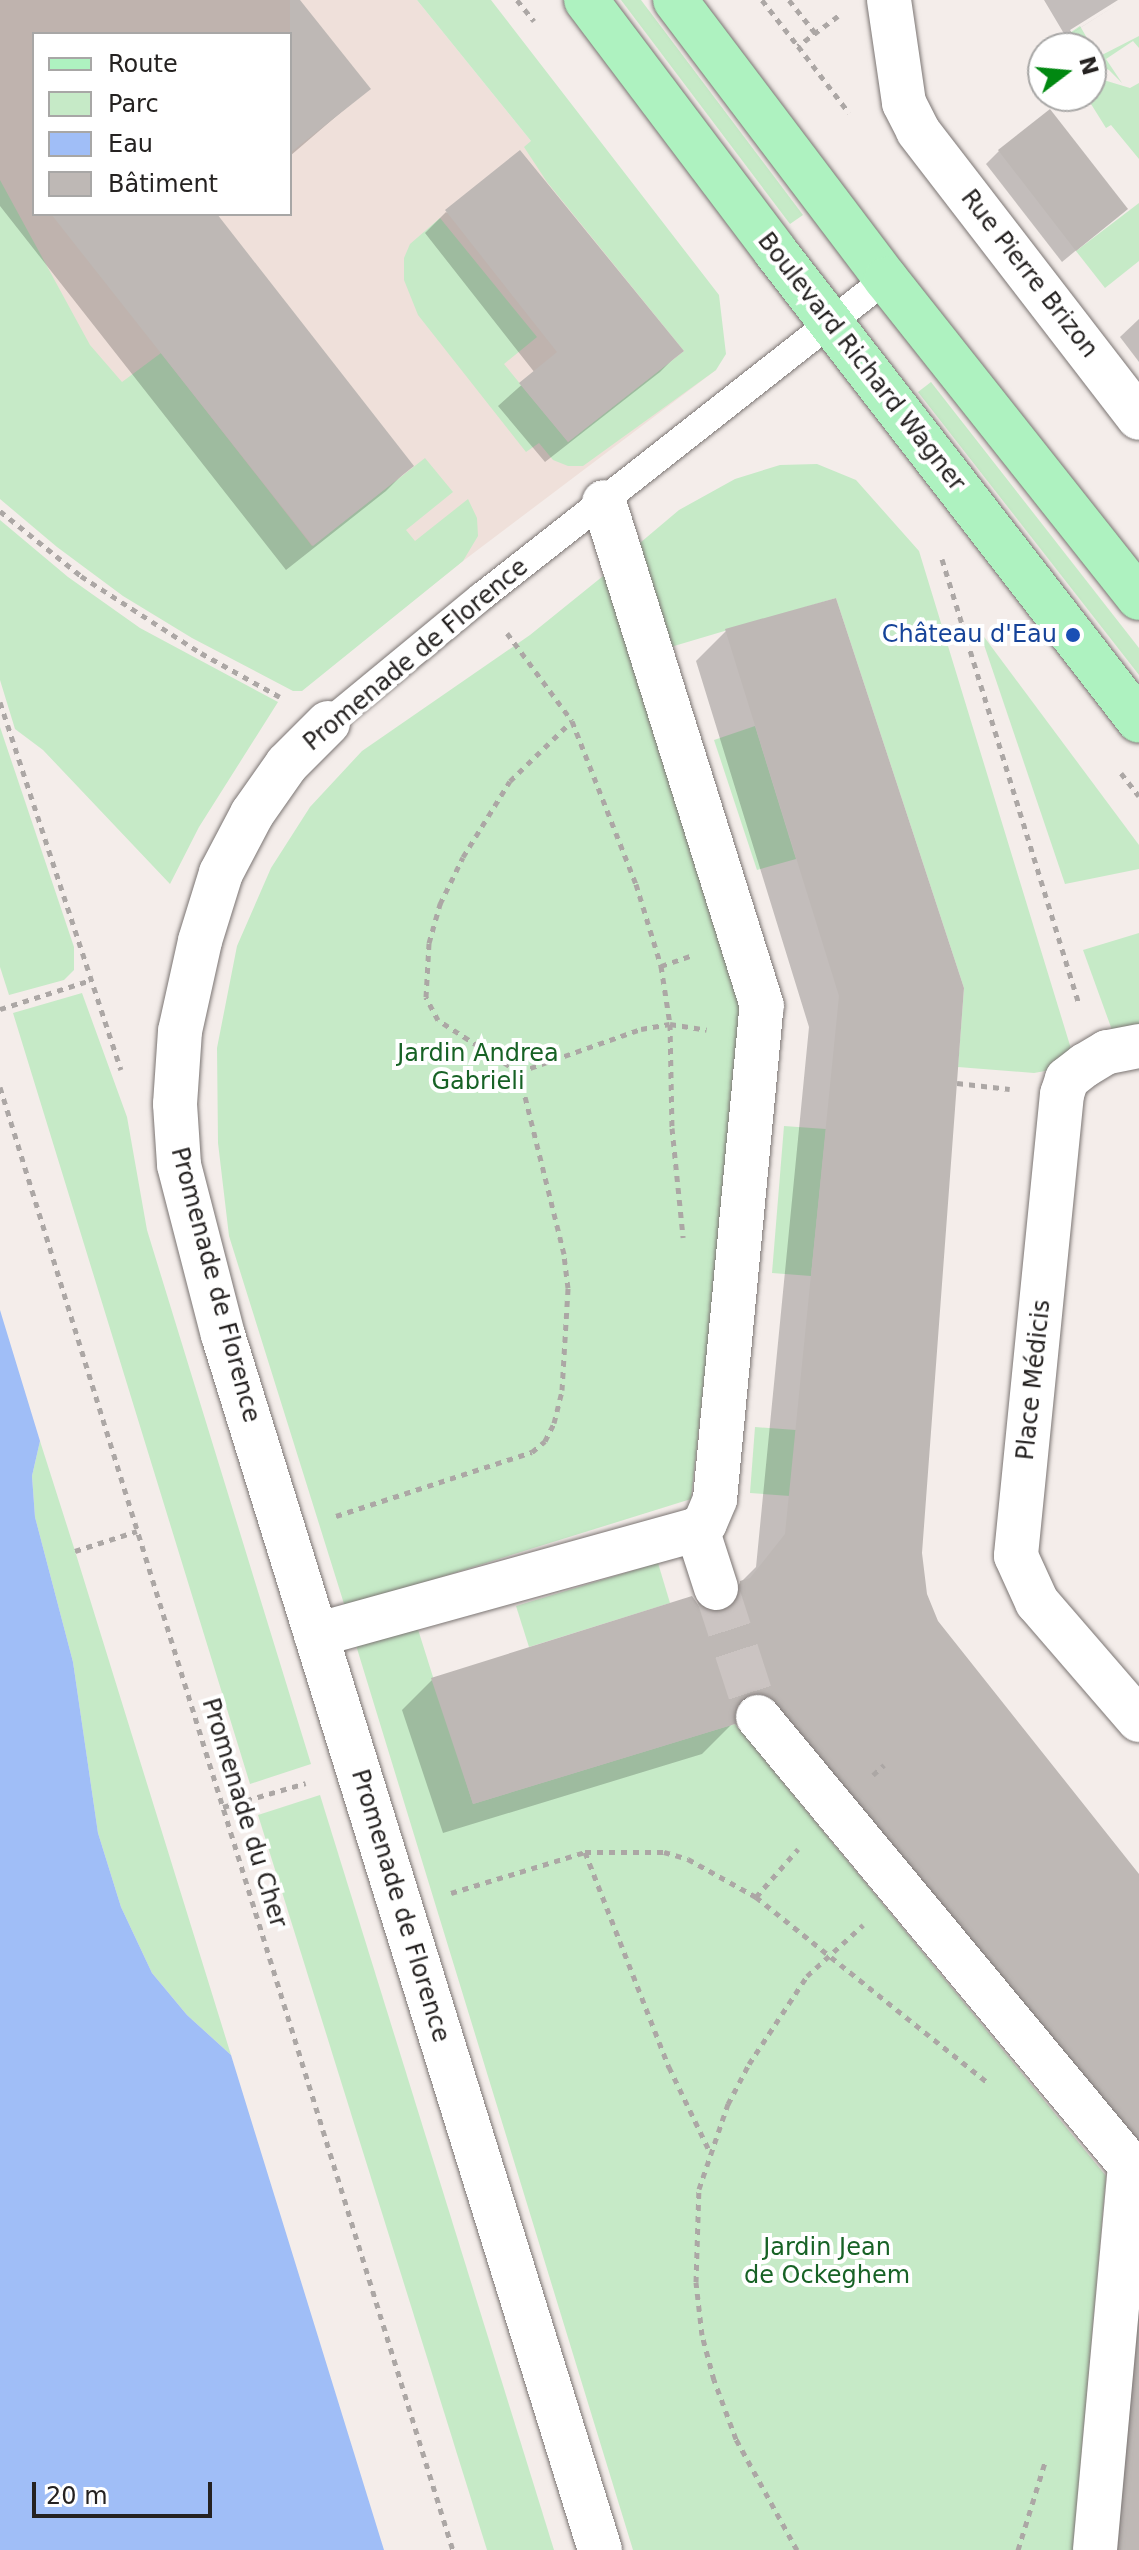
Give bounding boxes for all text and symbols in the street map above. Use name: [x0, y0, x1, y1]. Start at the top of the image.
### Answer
legend: [32, 32, 292, 216]
north arrow: [1027, 32, 1107, 112]
text: Route: [108, 50, 178, 78]
text: N: [1074, 53, 1103, 78]
text: Parc: [108, 90, 159, 118]
text: Eau: [108, 130, 153, 158]
text: Bâtiment: [108, 170, 218, 198]
street label: Rue Pierre Brizon: [954, 184, 1104, 364]
street label: Boulevard Richard Wagner: [751, 227, 971, 497]
street label: Promenade de Florence: [298, 553, 534, 757]
place label: Château d'Eau: [882, 621, 1057, 649]
marker: Château d'Eau: [1064, 626, 1082, 644]
park label: Jardin Andrea Gabrieli: [397, 1040, 559, 1096]
street label: Promenade de Florence: [164, 1144, 266, 1426]
street label: Place Médicis: [1011, 1298, 1057, 1462]
street label: Promenade du Cher: [195, 1695, 293, 1931]
street label: Promenade de Florence: [345, 1766, 455, 2046]
park label: Jardin Jean de Ockeghem: [744, 2234, 910, 2290]
scale bar: [36, 2466, 216, 2516]
text: 20 m: [46, 2482, 108, 2510]

